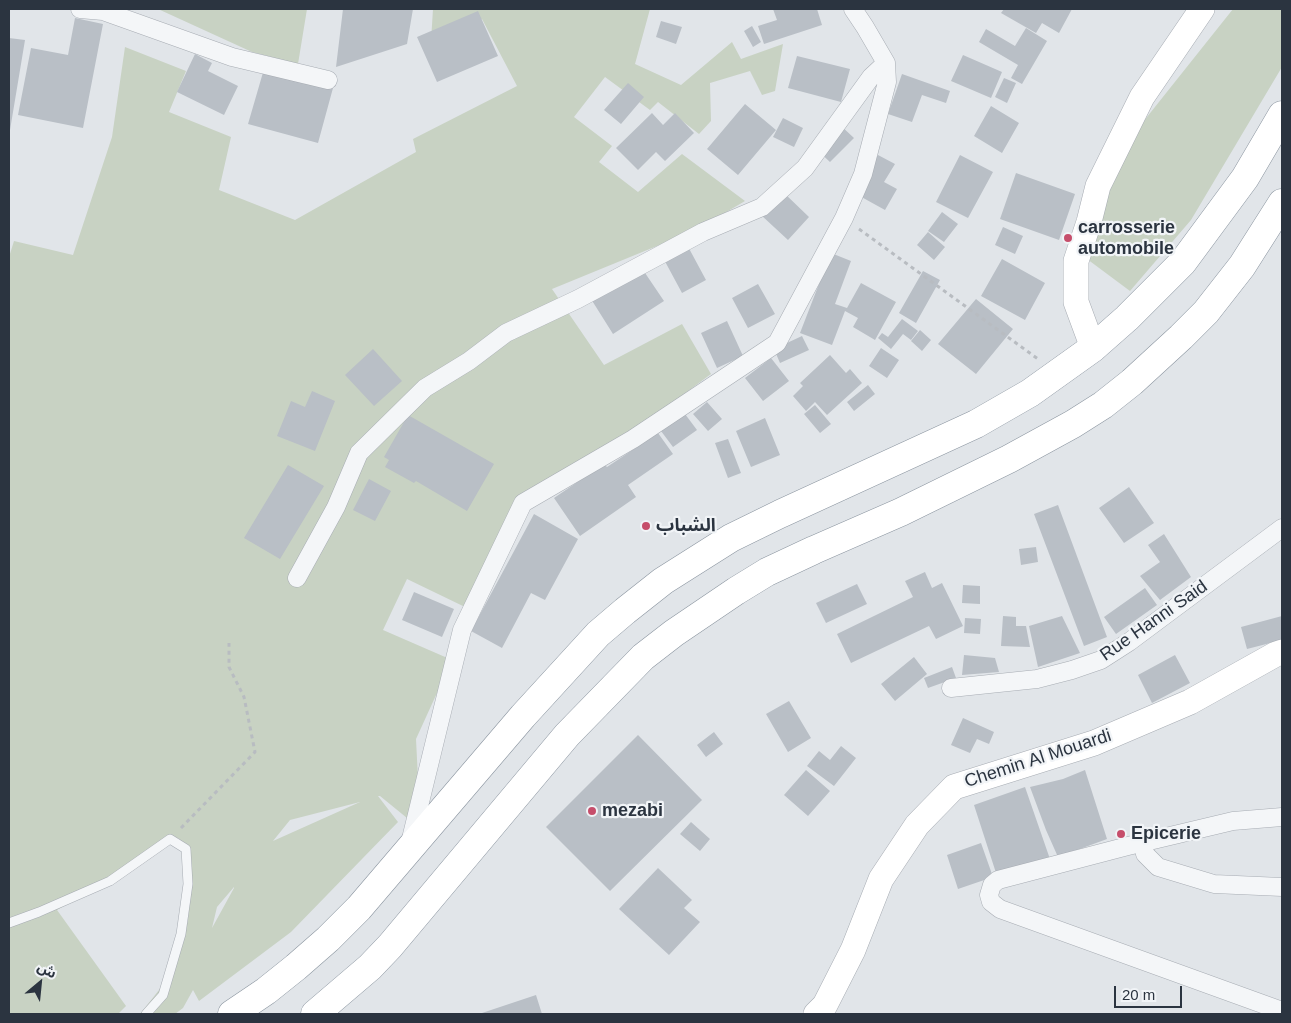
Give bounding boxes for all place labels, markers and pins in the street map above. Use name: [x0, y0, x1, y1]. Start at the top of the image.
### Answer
place label: carrosserie automobile: [1078, 217, 1175, 260]
marker: carrosserie automobile: [1062, 232, 1074, 244]
place label: الشباب: [656, 515, 716, 537]
marker: الشباب: [640, 520, 652, 532]
place label: mezabi: [602, 800, 663, 822]
marker: mezabi: [586, 805, 598, 817]
place label: Epicerie: [1131, 823, 1201, 845]
marker: Epicerie: [1115, 828, 1127, 840]

